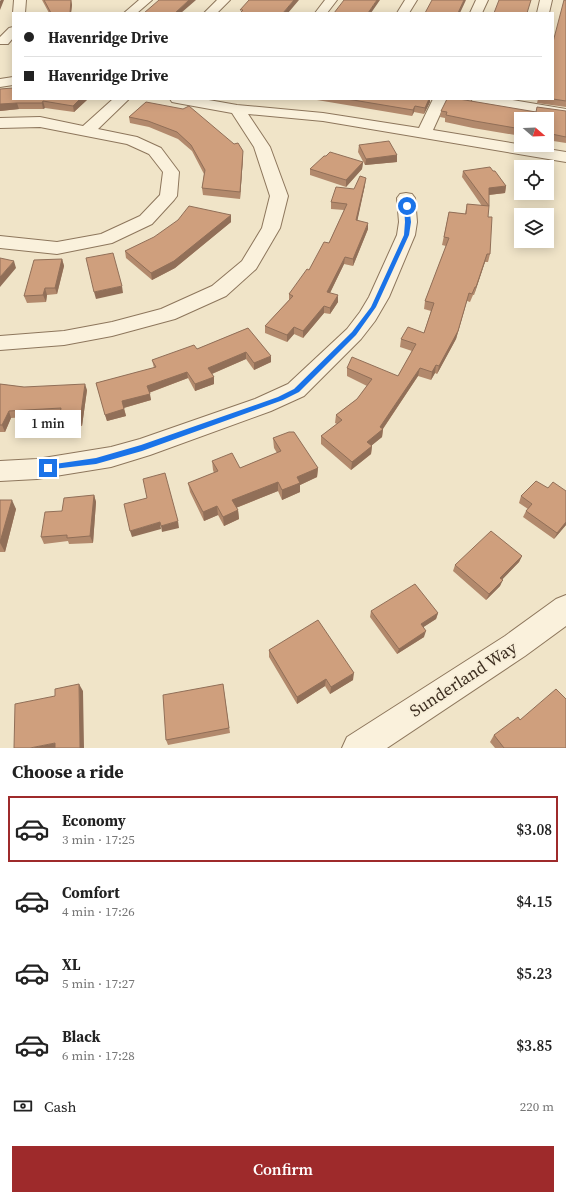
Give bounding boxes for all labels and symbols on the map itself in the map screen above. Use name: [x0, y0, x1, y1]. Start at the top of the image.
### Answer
north arrow: [514, 112, 554, 152]
route start: [398, 197, 416, 215]
callout: 1 min: [15, 410, 81, 438]
route end: [39, 459, 57, 477]
street label: Sunderland Way: [405, 635, 521, 723]

